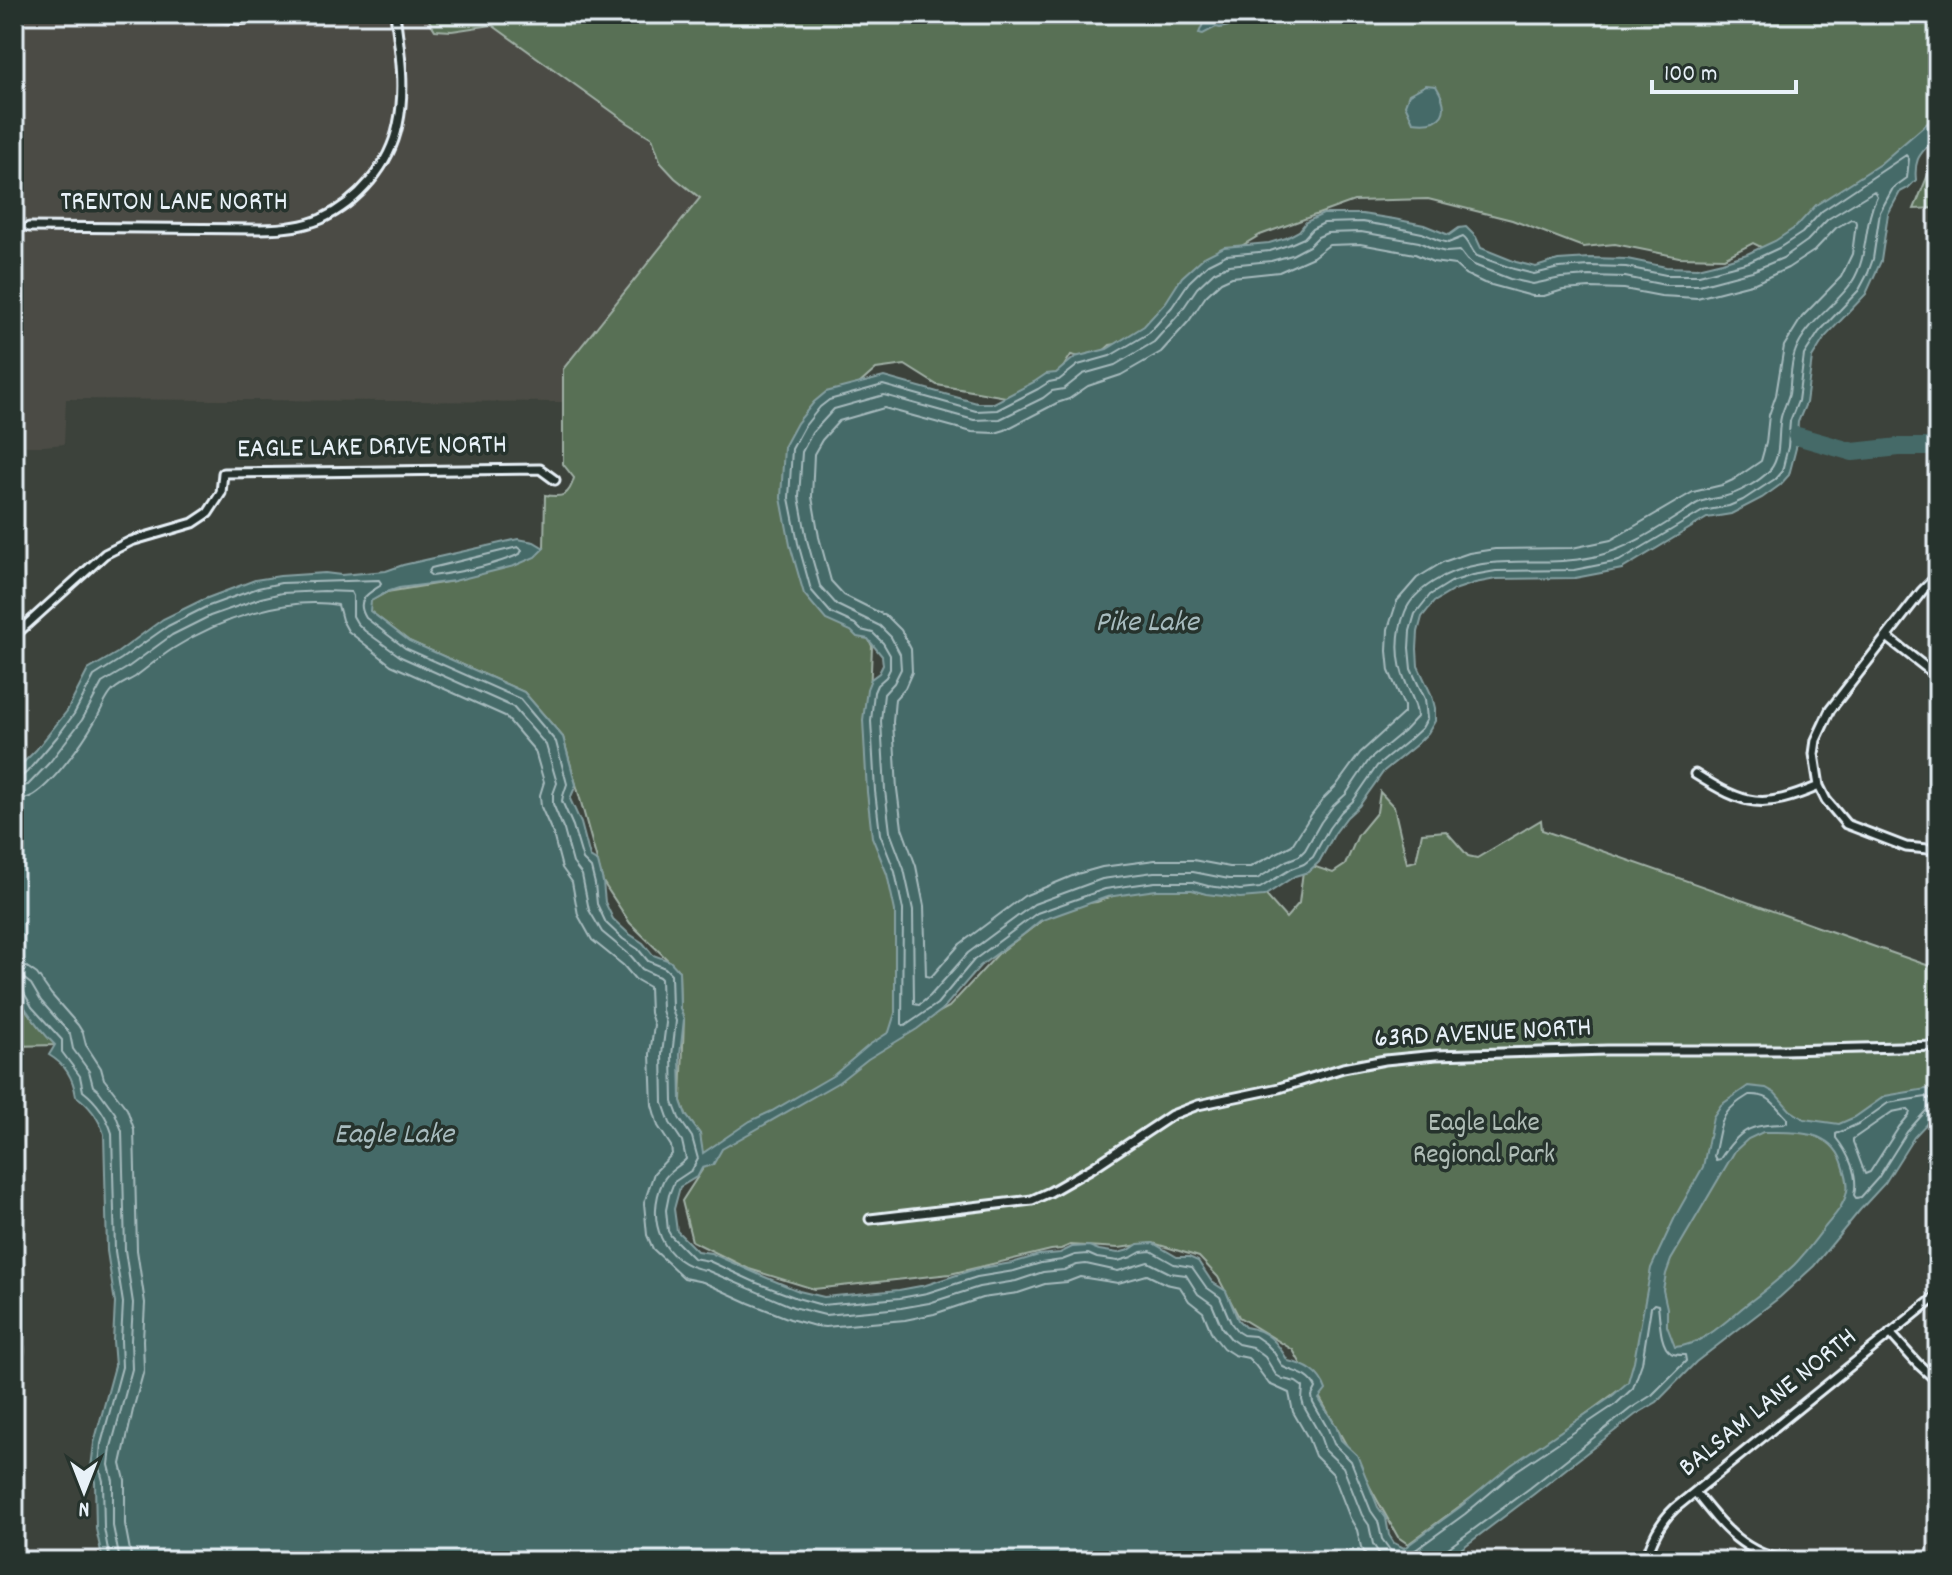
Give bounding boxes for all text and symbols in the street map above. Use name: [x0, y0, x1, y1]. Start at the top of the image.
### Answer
scale bar: [1652, 44, 1796, 94]
text: 100 m: [1664, 58, 1717, 92]
street label: TRENTON LANE NORTH: [60, 184, 288, 224]
street label: EAGLE LAKE DRIVE NORTH: [237, 427, 507, 471]
water label: Pike Lake: [1095, 603, 1200, 646]
street label: 63RD AVENUE NORTH: [1373, 1009, 1593, 1061]
park label: Eagle Lake Regional Park: [1413, 1105, 1555, 1177]
water label: Eagle Lake: [334, 1115, 456, 1158]
street label: BALSAM LANE NORTH: [1671, 1319, 1867, 1489]
north arrow: [44, 1451, 124, 1531]
text: N: [78, 1492, 89, 1523]

